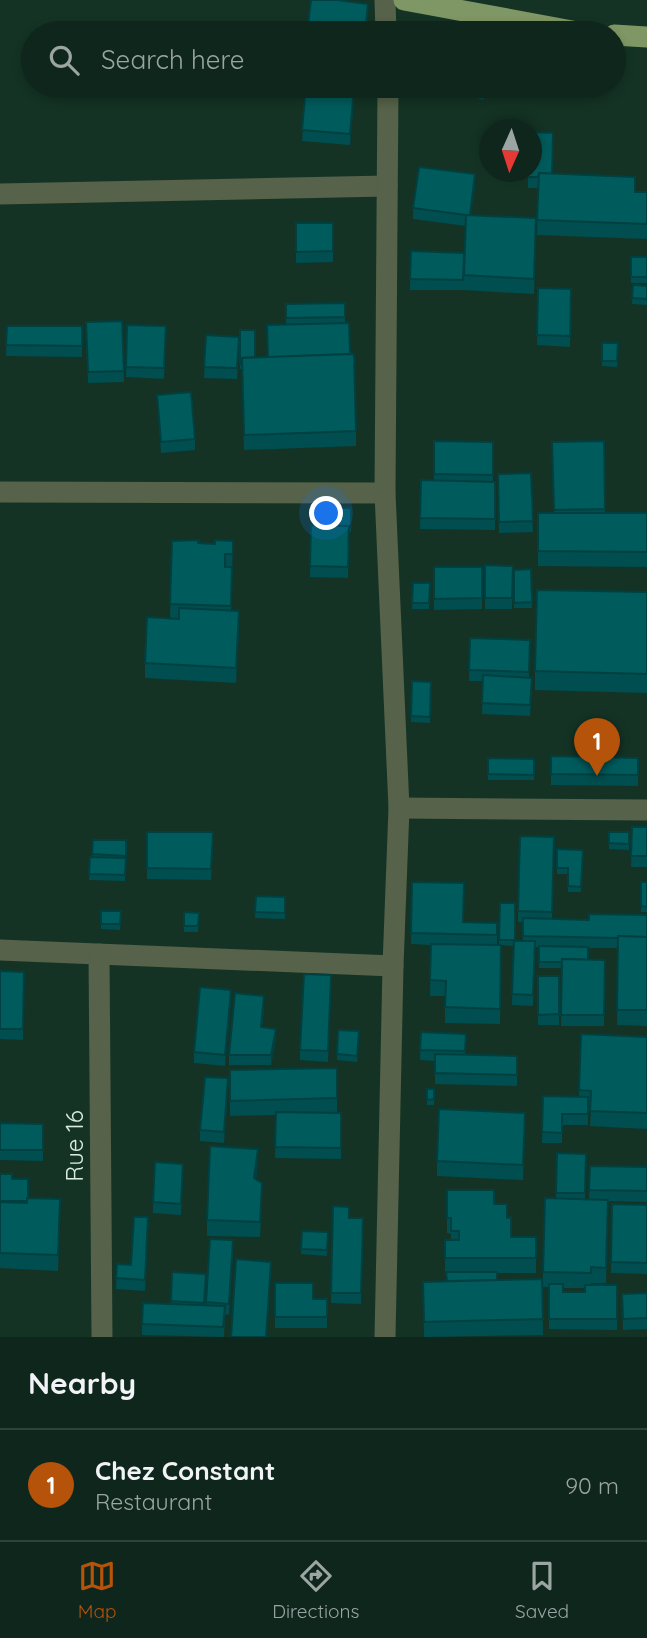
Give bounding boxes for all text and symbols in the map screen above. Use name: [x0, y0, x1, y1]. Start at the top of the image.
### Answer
search box: [21, 21, 626, 98]
icon: search: [45, 41, 83, 79]
text: Search here: [101, 43, 245, 76]
north arrow: [479, 119, 542, 182]
your location: [309, 496, 343, 530]
pin: 1: [574, 718, 620, 776]
street label: Rue 16: [59, 1110, 89, 1182]
text: Nearby: [28, 1364, 136, 1402]
text: Chez Constant: [95, 1454, 275, 1487]
text: 1: [47, 1471, 55, 1500]
text: 90 m: [565, 1471, 619, 1500]
text: Restaurant: [95, 1487, 212, 1516]
tab: Map: [78, 1557, 117, 1623]
tab: Directions: [272, 1557, 359, 1623]
tab: Saved: [515, 1557, 569, 1623]

